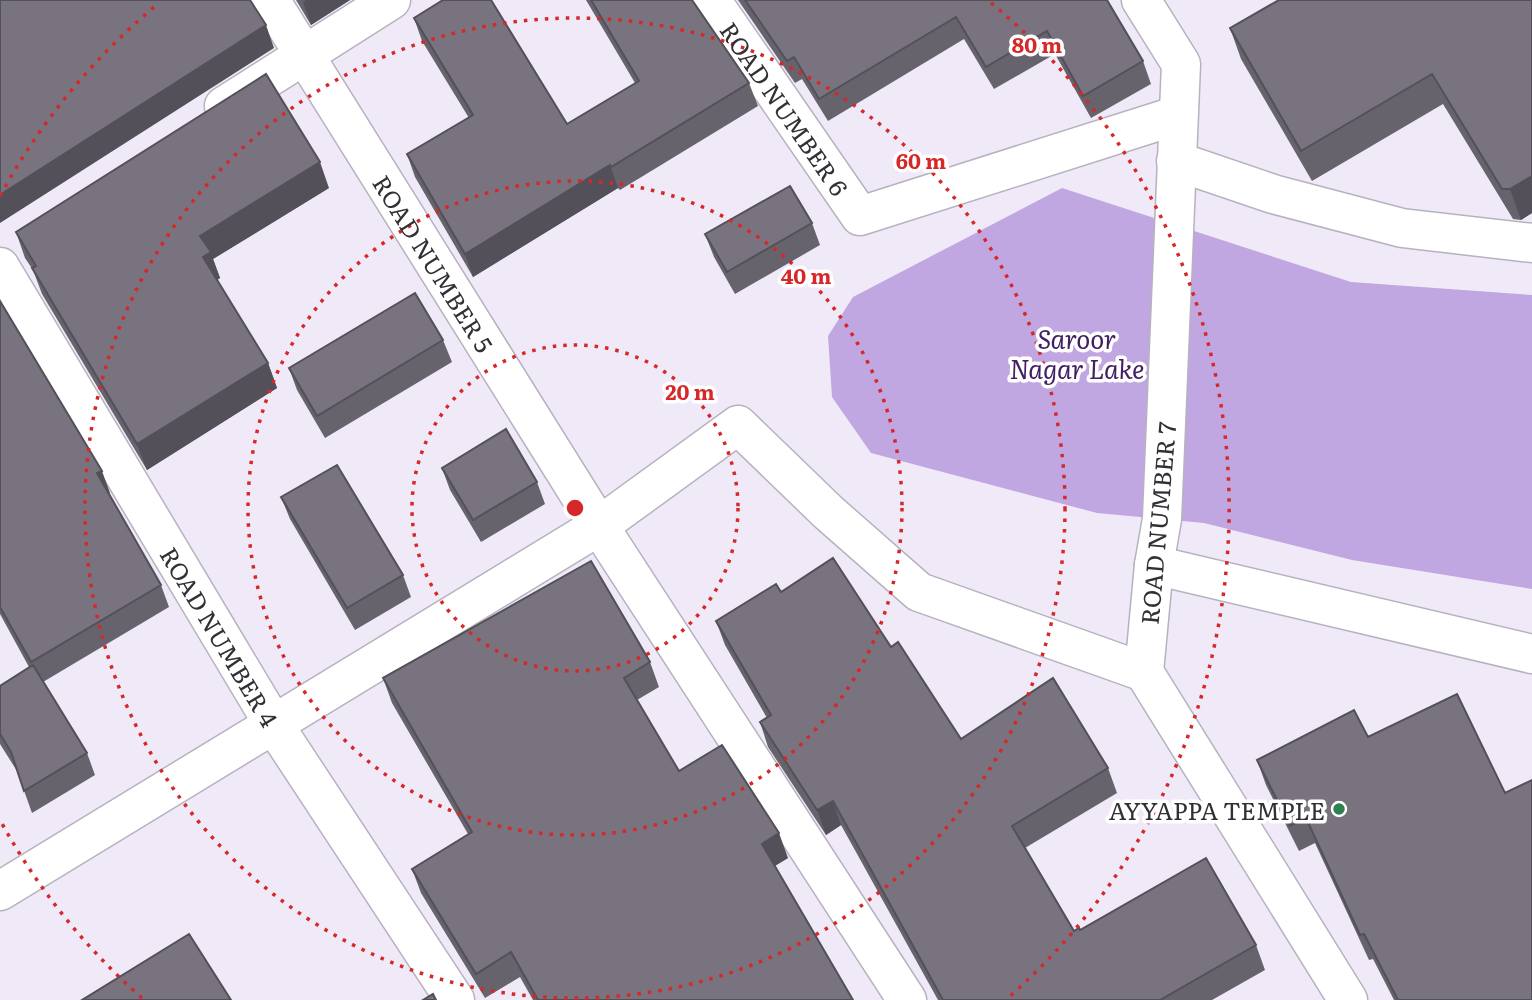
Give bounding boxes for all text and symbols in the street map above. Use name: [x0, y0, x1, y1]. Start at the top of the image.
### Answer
street label: ROAD NUMBER 6: [713, 14, 858, 202]
text: 80 m: [1012, 28, 1062, 59]
text: 60 m: [896, 144, 946, 175]
street label: ROAD NUMBER 5: [366, 167, 503, 358]
text: 40 m: [781, 259, 831, 290]
water label: Saroor Nagar Lake: [1009, 318, 1145, 387]
text: 20 m: [665, 375, 715, 406]
street label: ROAD NUMBER 7: [1131, 420, 1183, 626]
centre of rings: [563, 496, 587, 520]
street label: ROAD NUMBER 4: [153, 539, 288, 733]
place label: AYYAPPA TEMPLE: [1109, 792, 1325, 827]
marker: AYYAPPA TEMPLE: [1331, 801, 1347, 817]

